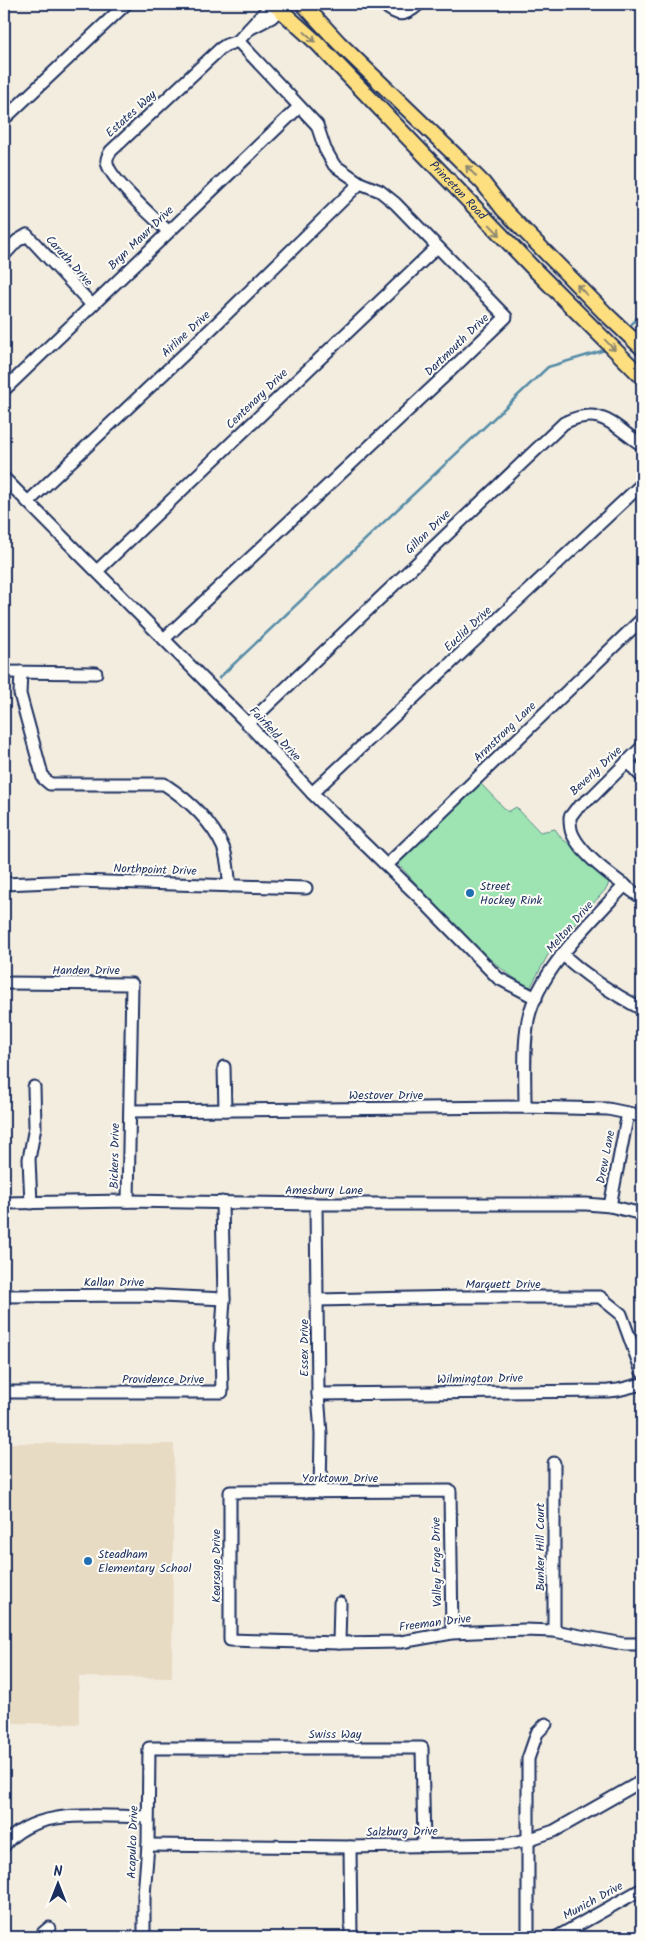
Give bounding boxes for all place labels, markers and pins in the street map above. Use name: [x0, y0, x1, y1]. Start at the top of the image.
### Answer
place label: Street Hockey Rink: [480, 877, 543, 910]
marker: Street Hockey Rink: [464, 887, 476, 899]
place label: Steadham Elementary School: [98, 1545, 191, 1578]
marker: Steadham Elementary School: [82, 1555, 94, 1567]

